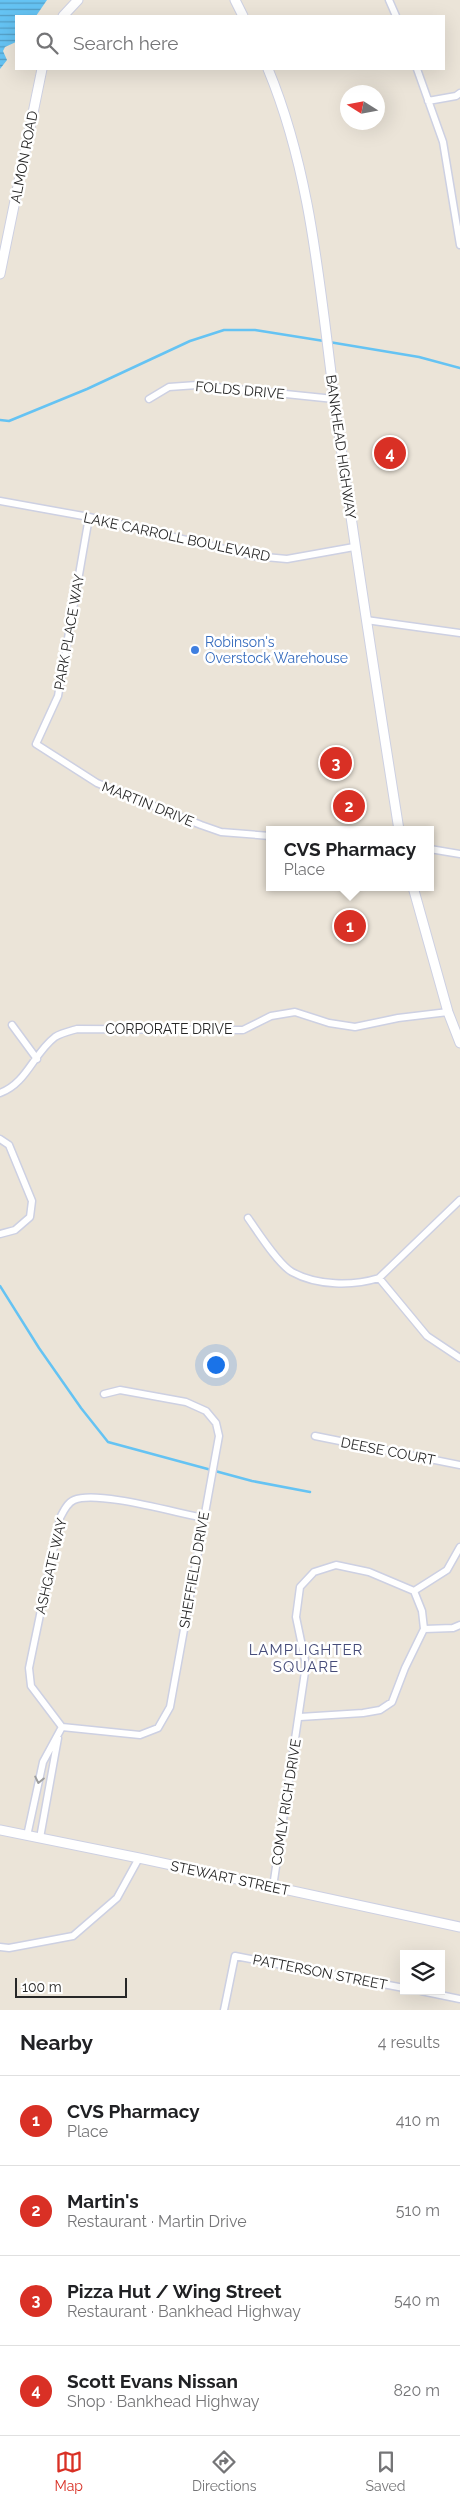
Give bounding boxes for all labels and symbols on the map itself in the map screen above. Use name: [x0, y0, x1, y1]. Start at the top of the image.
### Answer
north arrow: [340, 85, 385, 130]
street label: ALMON ROAD: [7, 110, 41, 204]
street label: BANKHEAD HIGHWAY: [323, 374, 359, 520]
street label: FOLDS DRIVE: [195, 378, 285, 402]
pin: 4: [374, 434, 406, 472]
street label: LAKE CARROLL BOULEVARD: [82, 509, 272, 565]
street label: PARK PLACE WAY: [51, 573, 87, 691]
place label: Robinson's Overstock Warehouse: [205, 634, 348, 666]
marker: Robinson's Overstock Warehouse: [189, 644, 201, 656]
pin: 3: [320, 744, 352, 782]
street label: MARTIN DRIVE: [100, 778, 196, 830]
pin: 2: [333, 787, 365, 825]
pin: 1: [334, 907, 366, 945]
street label: CORPORATE DRIVE: [105, 1021, 233, 1037]
your location: [203, 1352, 229, 1378]
street label: DEESE COURT: [339, 1434, 437, 1468]
street label: SHEFFIELD DRIVE: [176, 1510, 212, 1630]
street label: ASHGATE WAY: [32, 1516, 70, 1616]
district label: LAMPLIGHTER SQUARE: [249, 1641, 363, 1676]
street label: COMLY RICH DRIVE: [268, 1738, 304, 1866]
one-way arrow: [34, 1776, 45, 1785]
street label: STEWART STREET: [169, 1858, 291, 1899]
street label: PATTERSON STREET: [252, 1951, 389, 1993]
scale bar: [15, 1975, 128, 1998]

